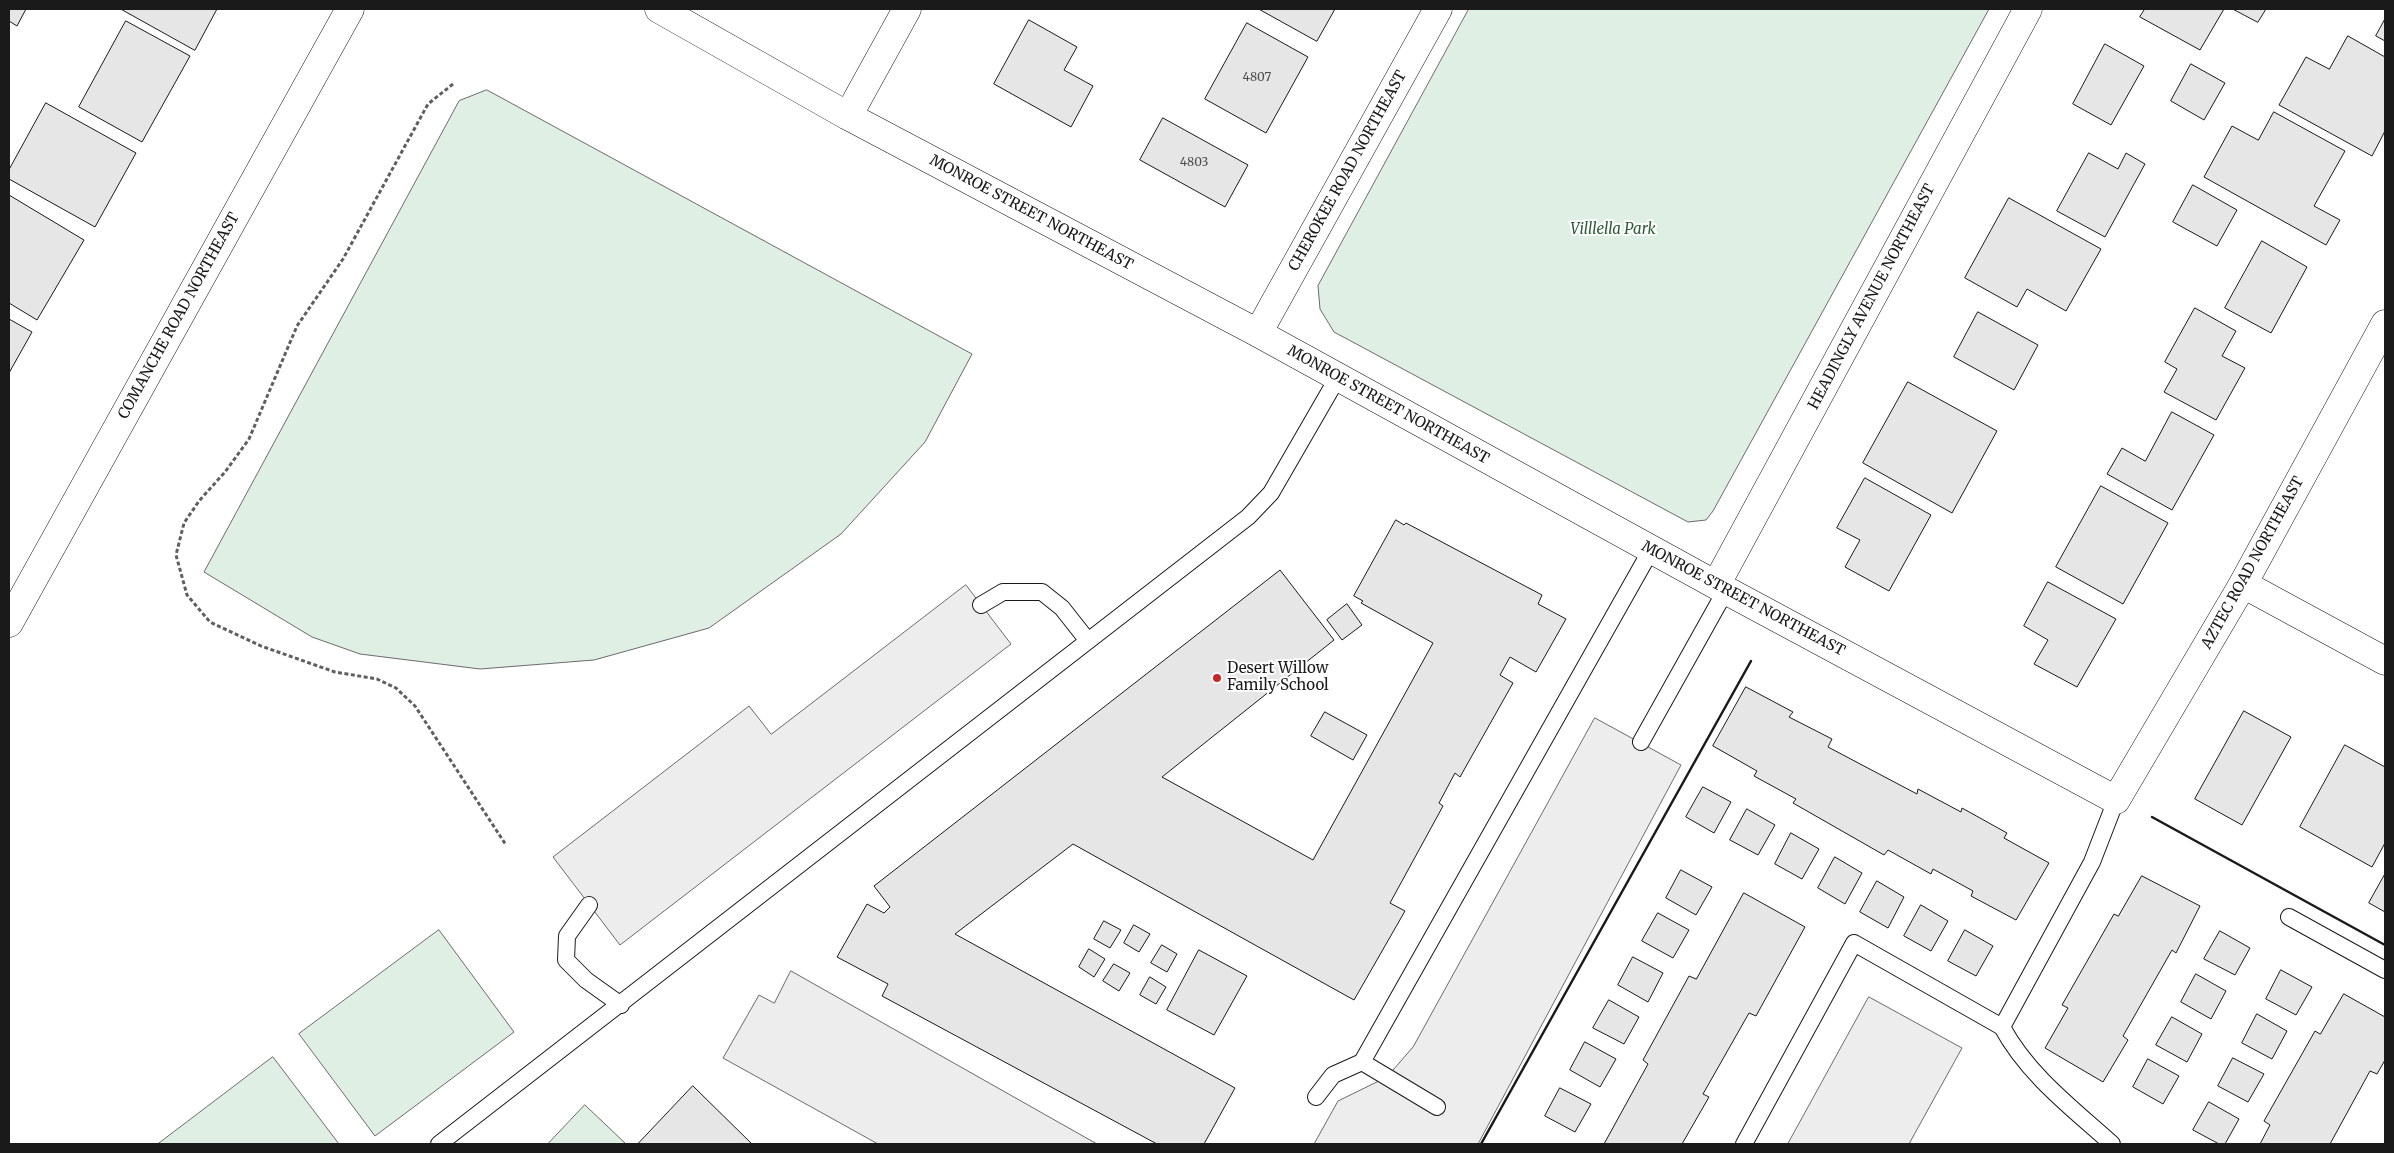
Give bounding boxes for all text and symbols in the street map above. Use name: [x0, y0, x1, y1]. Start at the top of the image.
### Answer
street label: CHEROKEE ROAD NORTHEAST: [1285, 68, 1411, 274]
house number: 4807: [1243, 71, 1271, 85]
street label: MONROE STREET NORTHEAST: [926, 152, 1136, 274]
house number: 4803: [1180, 156, 1208, 170]
street label: HEADINGLY AVENUE NORTHEAST: [1805, 181, 1939, 413]
street label: COMANCHE ROAD NORTHEAST: [115, 210, 243, 422]
park label: Villlella Park: [1570, 221, 1656, 239]
street label: MONROE STREET NORTHEAST: [1284, 342, 1492, 468]
street label: AZTEC ROAD NORTHEAST: [2198, 474, 2308, 652]
street label: MONROE STREET NORTHEAST: [1638, 538, 1848, 660]
place label: Desert Willow Family School: [1227, 660, 1329, 695]
marker: Desert Willow Family School: [1211, 672, 1223, 684]

